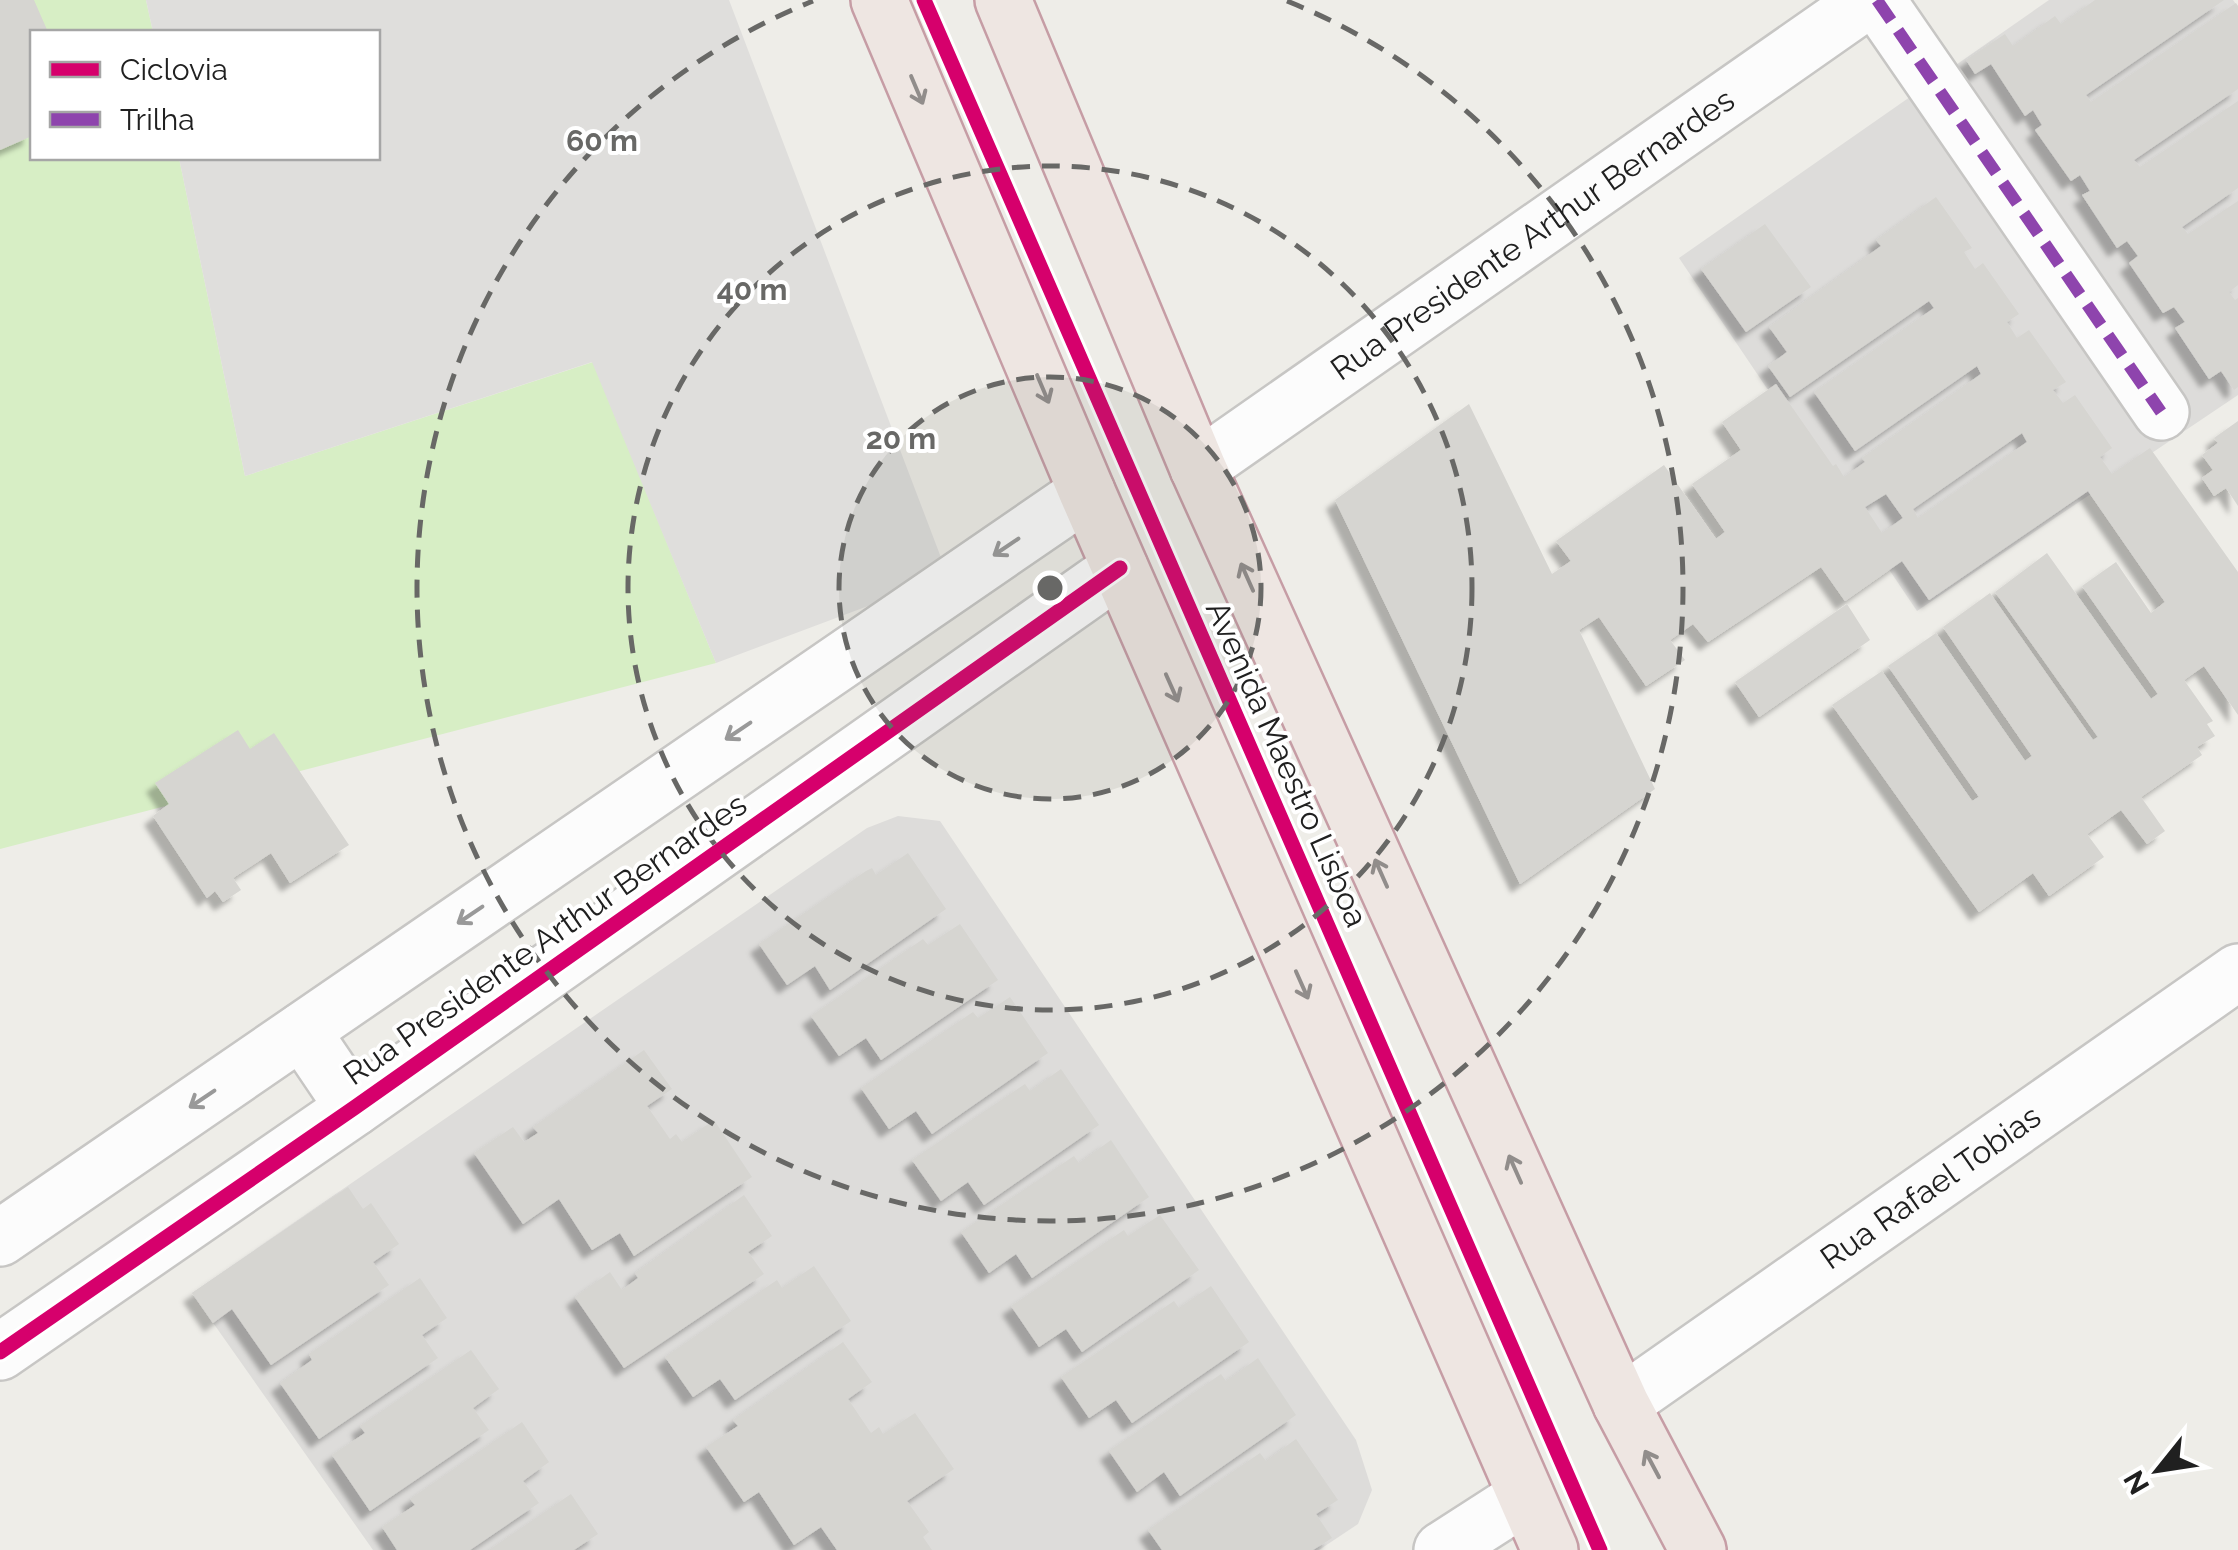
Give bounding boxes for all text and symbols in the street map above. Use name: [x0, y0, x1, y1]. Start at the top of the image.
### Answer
legend: [30, 30, 380, 160]
text: Ciclovia: [120, 52, 228, 87]
one-way arrow: [909, 74, 927, 105]
street label: Rua Presidente Arthur Bernardes: [1324, 80, 1741, 387]
text: Trilha: [120, 102, 195, 137]
text: 60 m: [566, 123, 638, 158]
text: 40 m: [717, 272, 787, 307]
one-way arrow: [1035, 373, 1053, 404]
text: 20 m: [866, 421, 936, 456]
one-way arrow: [993, 537, 1021, 558]
one-way arrow: [1237, 562, 1255, 593]
centre of rings: [1032, 570, 1068, 606]
street label: Avenida Maestro Lisboa: [1199, 595, 1376, 932]
one-way arrow: [1164, 672, 1182, 703]
one-way arrow: [725, 720, 753, 741]
street label: Rua Presidente Arthur Bernardes: [336, 785, 753, 1092]
one-way arrow: [1371, 858, 1389, 889]
one-way arrow: [457, 904, 485, 925]
one-way arrow: [1294, 969, 1312, 1000]
one-way arrow: [189, 1088, 217, 1109]
street label: Rua Rafael Tobias: [1813, 1097, 2047, 1276]
one-way arrow: [1505, 1154, 1523, 1185]
north arrow: [2108, 1420, 2208, 1520]
one-way arrow: [1642, 1449, 1662, 1479]
text: N: [2117, 1465, 2156, 1500]

